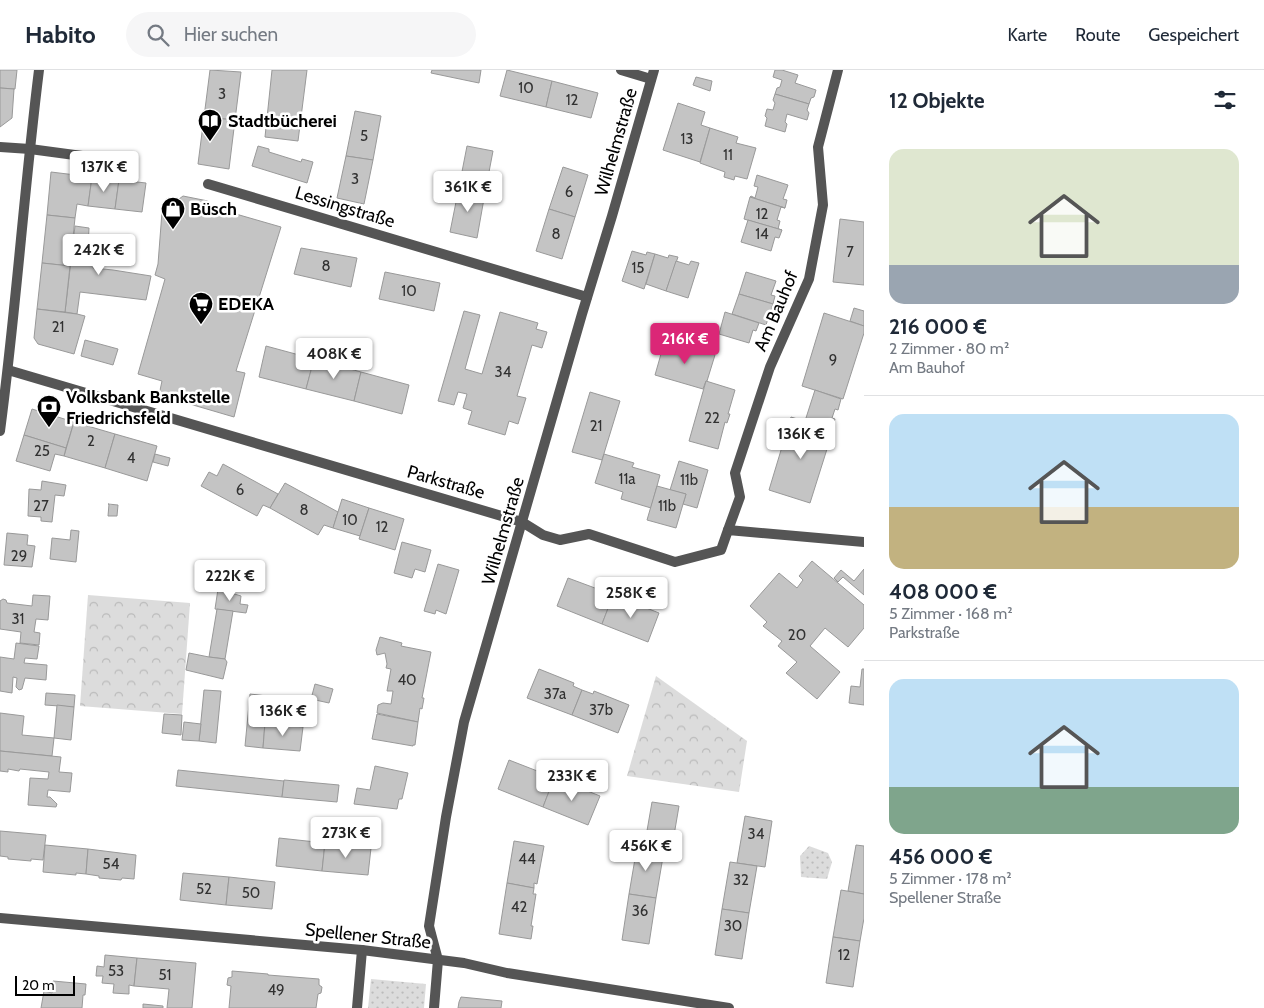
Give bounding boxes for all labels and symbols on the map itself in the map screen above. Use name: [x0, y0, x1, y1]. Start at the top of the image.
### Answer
house number: 10: [518, 79, 534, 97]
house number: 3: [218, 85, 226, 103]
street label: Wilhelmstraße: [590, 85, 642, 199]
house number: 12: [566, 91, 579, 109]
library icon: Stadtbücherei: [197, 108, 223, 142]
place label: Stadtbücherei: [228, 110, 337, 132]
house number: 5: [360, 127, 368, 145]
house number: 13: [680, 130, 694, 148]
house number: 11: [723, 146, 733, 164]
pin: 137K €: [63, 150, 145, 193]
house number: 3: [351, 170, 359, 188]
pin: 361K €: [427, 170, 509, 213]
street label: Lessingstraße: [293, 181, 397, 233]
house number: 6: [565, 183, 573, 201]
shop icon: Büsch: [160, 196, 186, 230]
place label: Büsch: [190, 198, 237, 220]
house number: 12: [756, 205, 769, 223]
house number: 8: [551, 225, 561, 243]
house number: 14: [755, 225, 769, 243]
pin: 242K €: [58, 234, 140, 276]
house number: 7: [846, 243, 854, 261]
house number: 8: [321, 257, 331, 275]
house number: 15: [631, 259, 645, 277]
street label: Am Bauhof: [749, 267, 803, 355]
house number: 10: [401, 282, 417, 300]
supermarket icon: EDEKA: [188, 291, 214, 325]
place label: EDEKA: [218, 293, 275, 315]
house number: 21: [52, 318, 64, 336]
pin: 216K €: [644, 322, 726, 365]
pin: 408K €: [293, 338, 375, 380]
house number: 9: [829, 351, 837, 369]
house number: 34: [495, 363, 512, 381]
place label: Volksbank Bankstelle Friedrichsfeld: [66, 386, 230, 429]
bank icon: Volksbank Bankstelle Friedrichsfeld: [36, 394, 62, 428]
house number: 22: [704, 409, 720, 427]
house number: 21: [590, 417, 602, 435]
pin: 136K €: [760, 418, 842, 460]
house number: 2: [87, 432, 95, 450]
house number: 25: [34, 442, 50, 460]
house number: 4: [127, 449, 136, 467]
street label: Parkstraße: [405, 460, 487, 504]
house number: 11a: [619, 470, 636, 488]
house number: 11b: [680, 471, 698, 489]
street label: Wilhelmstraße: [477, 474, 529, 588]
house number: 6: [236, 481, 244, 499]
house number: 27: [33, 497, 49, 515]
house number: 11b: [658, 497, 676, 515]
house number: 8: [299, 501, 309, 519]
house number: 10: [342, 511, 358, 529]
house number: 12: [376, 518, 389, 536]
house number: 29: [11, 547, 27, 565]
pin: 222K €: [189, 560, 271, 602]
pin: 258K €: [590, 576, 672, 619]
house number: 31: [11, 610, 25, 628]
house number: 20: [788, 626, 806, 644]
house number: 40: [397, 671, 417, 689]
house number: 37a: [544, 685, 567, 703]
pin: 136K €: [242, 694, 324, 737]
house number: 37b: [589, 701, 613, 719]
pin: 233K €: [531, 760, 613, 802]
pin: 273K €: [305, 816, 387, 859]
house number: 34: [748, 825, 765, 843]
pin: 456K €: [605, 830, 687, 872]
house number: 44: [518, 850, 536, 868]
house number: 54: [103, 855, 120, 873]
house number: 32: [733, 871, 749, 889]
house number: 52: [196, 880, 212, 898]
house number: 50: [242, 884, 260, 902]
house number: 42: [511, 898, 527, 916]
house number: 36: [632, 902, 648, 920]
house number: 30: [724, 917, 742, 935]
street label: Spellener Straße: [304, 918, 432, 954]
house number: 12: [838, 946, 851, 964]
house number: 53: [108, 962, 124, 980]
house number: 51: [158, 966, 172, 984]
scale bar: [15, 973, 75, 996]
house number: 49: [267, 981, 285, 999]

